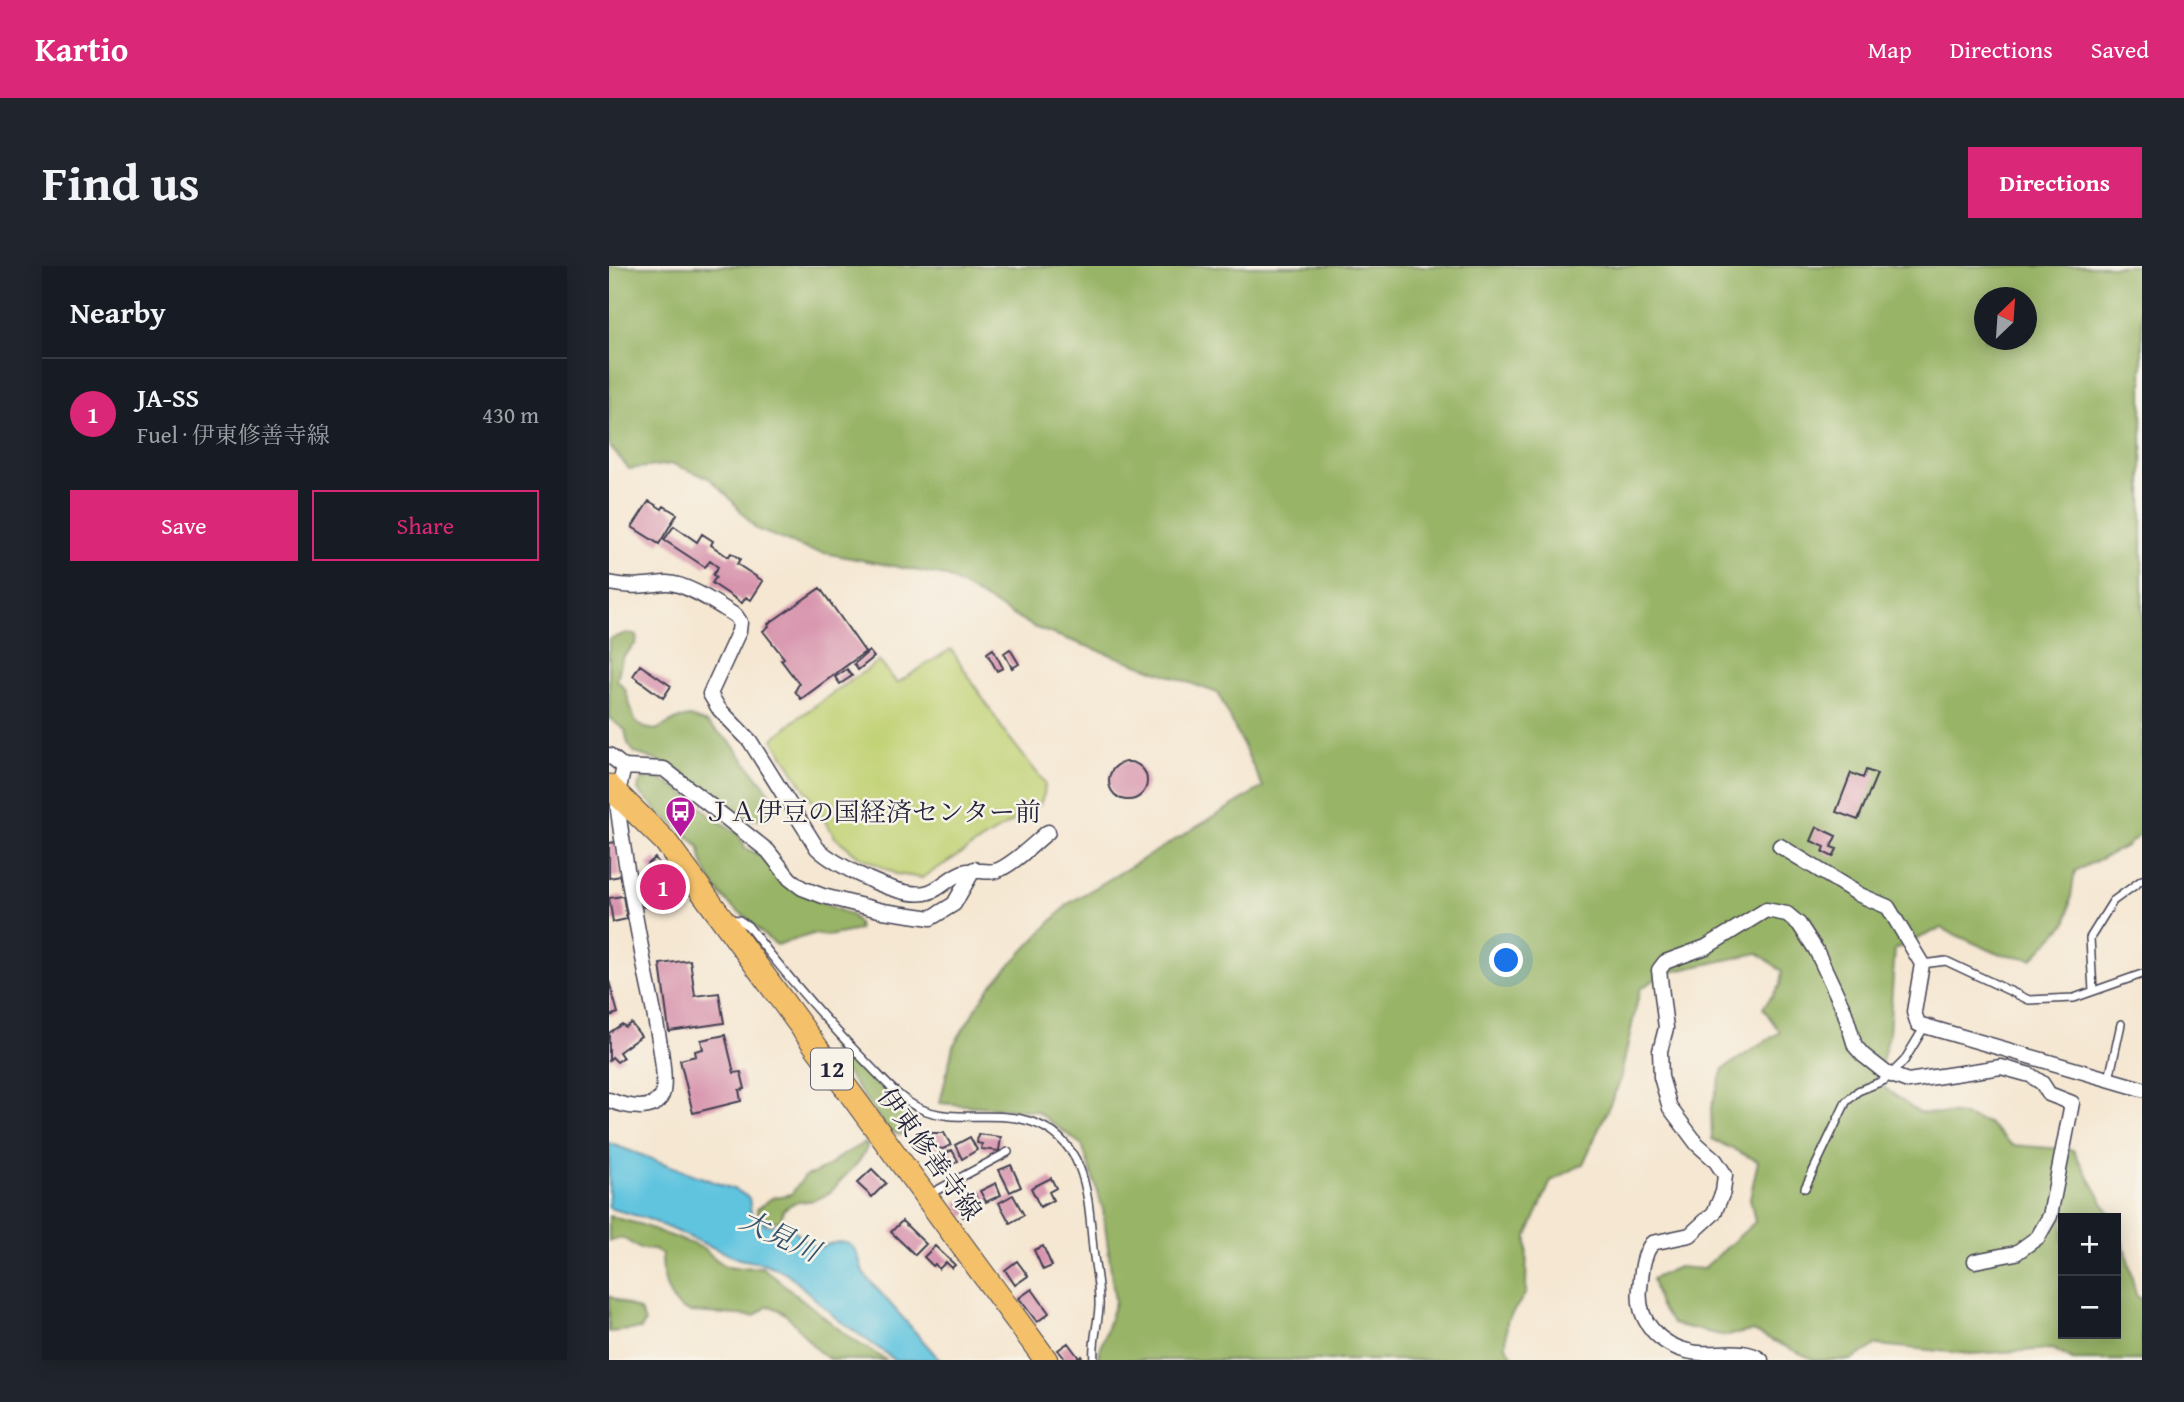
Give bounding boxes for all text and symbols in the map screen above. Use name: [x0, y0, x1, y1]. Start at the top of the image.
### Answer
text: Kartio: [35, 25, 128, 73]
text: Map: [1868, 32, 1912, 67]
text: Directions: [1950, 32, 2053, 67]
text: Saved: [2091, 32, 2149, 67]
text: Find us: [42, 146, 200, 218]
button: Directions: [1968, 147, 2142, 218]
north arrow: [1974, 287, 2037, 350]
text: Nearby: [70, 290, 166, 334]
text: JA-SS: [137, 378, 199, 417]
text: 1: [87, 398, 99, 431]
text: 430 m: [482, 398, 539, 431]
text: Fuel · 伊東修善寺線: [137, 418, 330, 451]
button: Save: [70, 490, 298, 561]
button: Share: [312, 490, 539, 561]
place label: ＪＡ伊豆の国経済センター前: [704, 792, 1041, 831]
bus stop icon: ＪＡ伊豆の国経済センター前: [664, 795, 698, 839]
pin: 1: [640, 861, 686, 913]
your location: [1489, 943, 1523, 977]
road number: 12: [811, 1048, 853, 1090]
street label: 伊東修善寺線: [869, 1079, 992, 1228]
water label: 大見川: [733, 1198, 830, 1272]
map controls: [2058, 1213, 2121, 1339]
button: +: [2058, 1213, 2121, 1276]
button: −: [2058, 1276, 2121, 1339]

